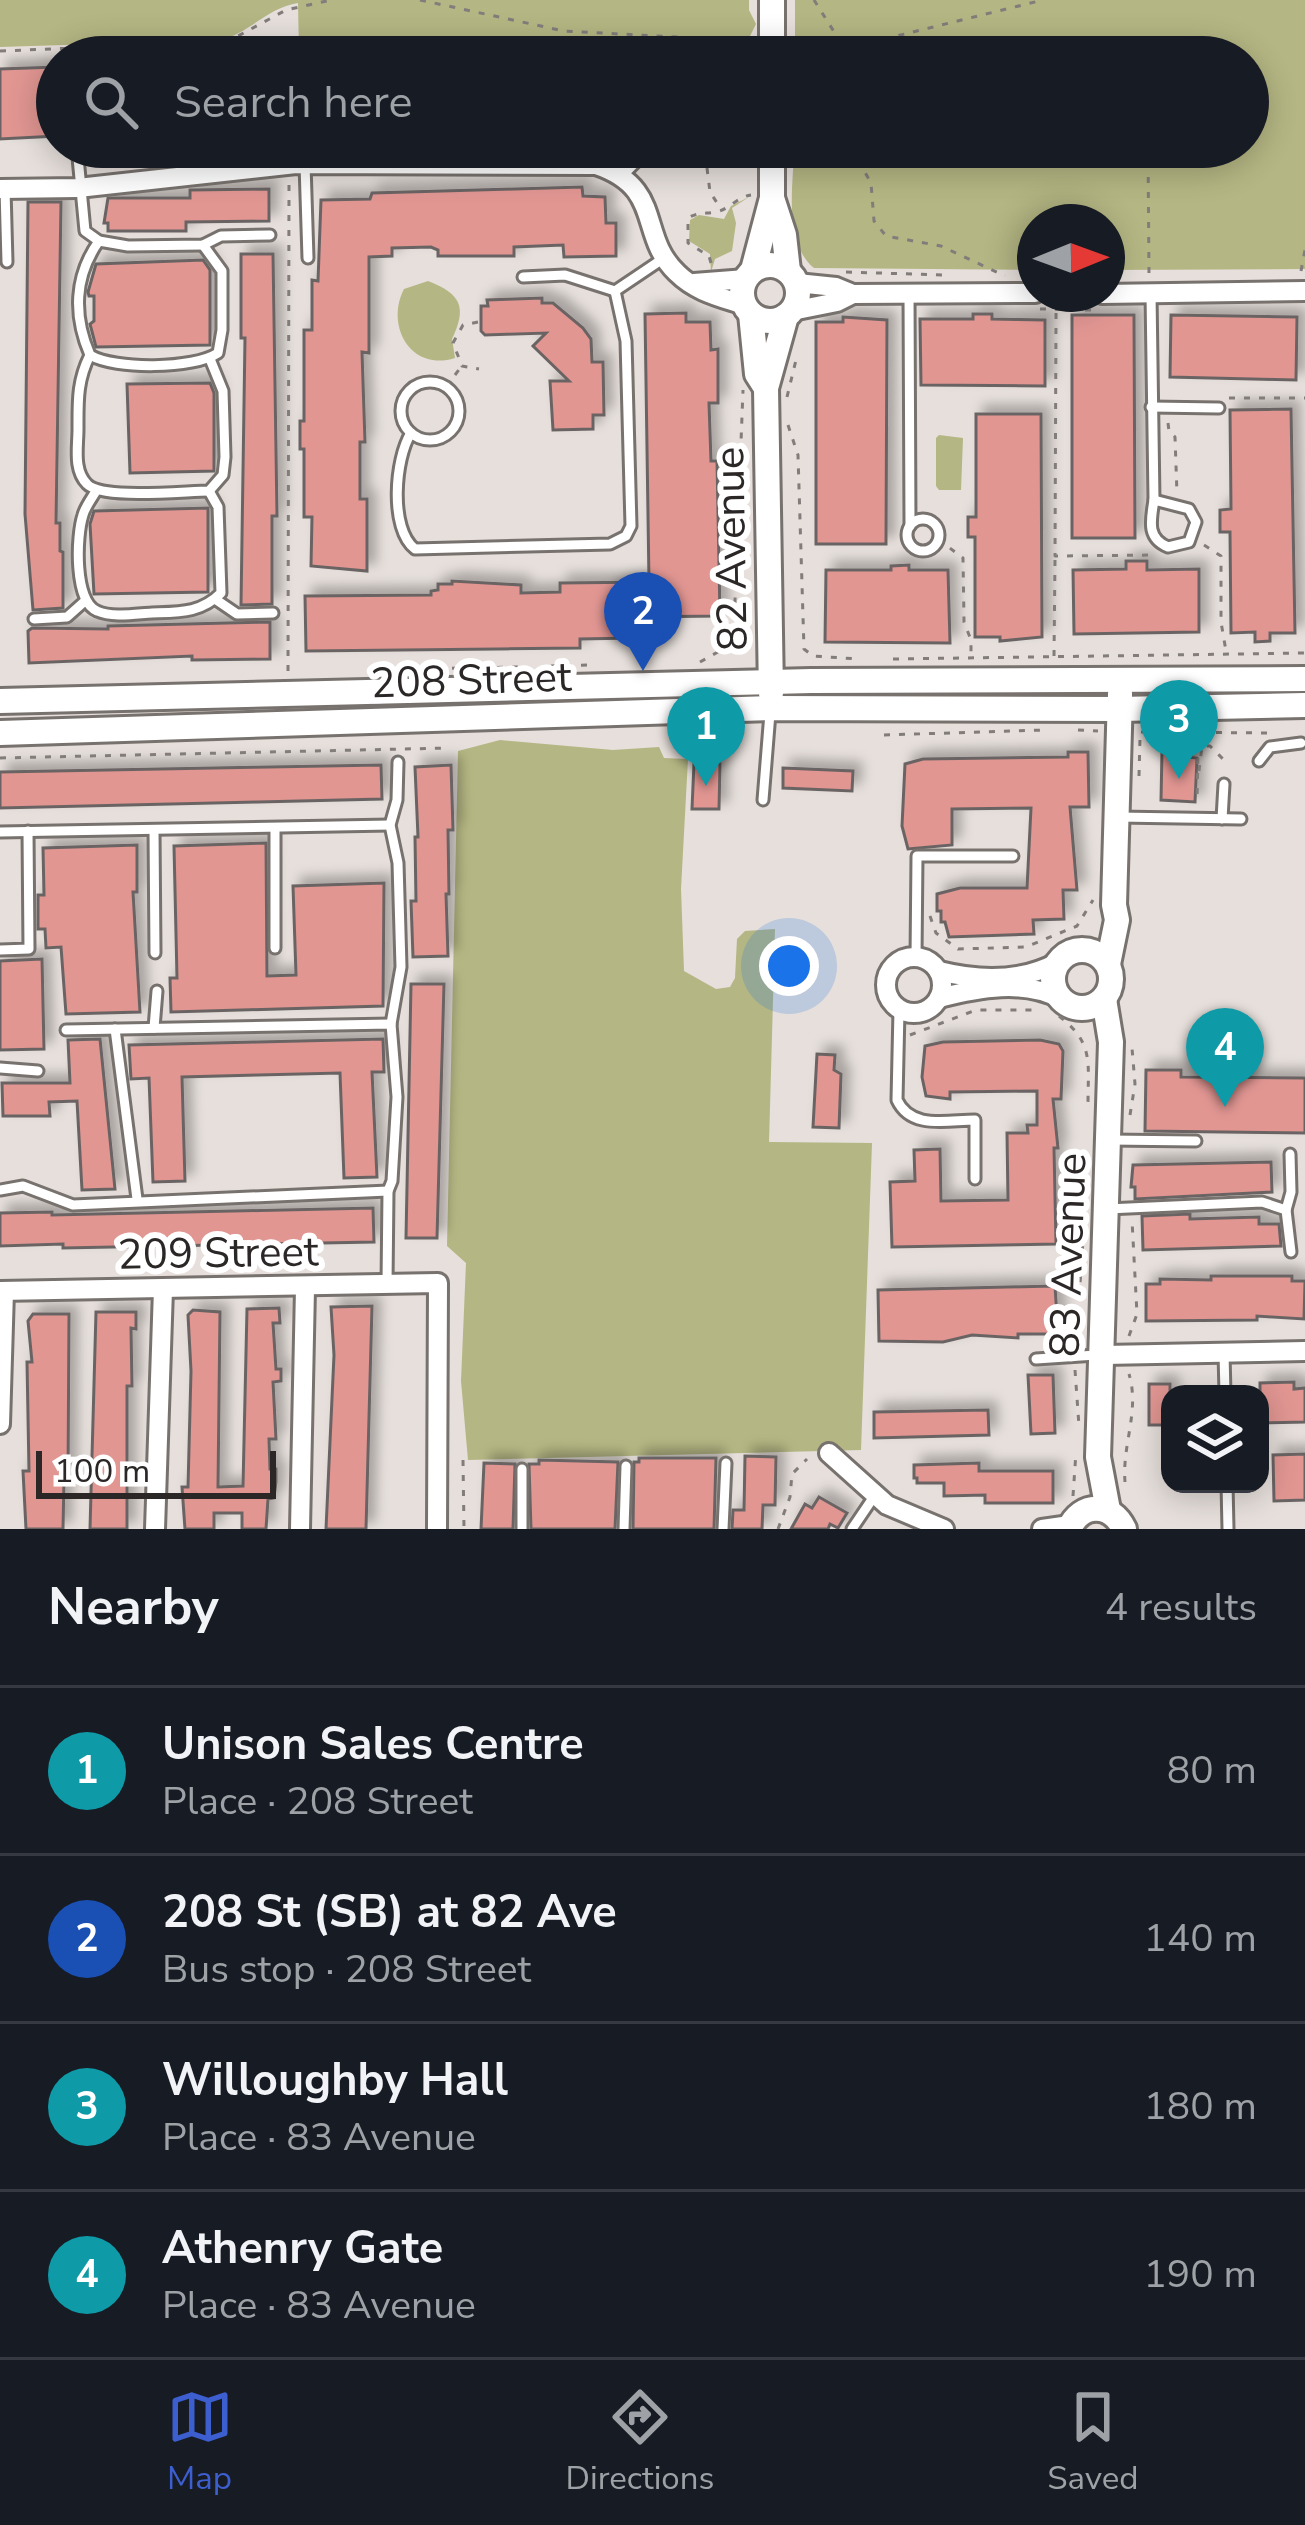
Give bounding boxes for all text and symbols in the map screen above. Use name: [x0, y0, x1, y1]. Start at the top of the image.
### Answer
search box: [36, 36, 1269, 168]
icon: search: [78, 69, 144, 135]
text: Search here: [174, 72, 413, 133]
north arrow: [1017, 204, 1125, 312]
street label: 82 Avenue: [701, 446, 762, 652]
pin: 2: [604, 572, 682, 671]
street label: 208 Street: [370, 648, 573, 712]
pin: 3: [1140, 680, 1218, 779]
pin: 1: [667, 687, 745, 786]
your location: [759, 936, 819, 996]
pin: 4: [1186, 1008, 1264, 1107]
street label: 83 Avenue: [1036, 1152, 1101, 1358]
street label: 209 Street: [117, 1223, 319, 1284]
map controls: [1161, 1385, 1269, 1493]
button: layers: [1161, 1385, 1269, 1493]
scale bar: [36, 1445, 276, 1498]
text: 100 m: [54, 1449, 150, 1494]
text: Nearby: [48, 1572, 219, 1642]
text: 4 results: [1105, 1581, 1257, 1634]
text: Unison Sales Centre: [162, 1714, 584, 1775]
text: 1: [75, 1744, 99, 1797]
text: 80 m: [1167, 1744, 1257, 1797]
text: Place · 208 Street: [162, 1775, 473, 1828]
text: 208 St (SB) at 82 Ave: [162, 1882, 617, 1943]
text: 2: [75, 1912, 99, 1965]
text: 140 m: [1143, 1912, 1257, 1965]
text: Bus stop · 208 Street: [162, 1943, 531, 1996]
text: Willoughby Hall: [162, 2050, 508, 2111]
text: 3: [75, 2080, 99, 2133]
text: 180 m: [1143, 2080, 1257, 2133]
text: Place · 83 Avenue: [162, 2111, 476, 2164]
text: Athenry Gate: [162, 2218, 443, 2279]
text: 4: [75, 2248, 99, 2301]
text: 190 m: [1143, 2248, 1257, 2301]
text: Place · 83 Avenue: [162, 2279, 476, 2332]
tab: Map: [167, 2384, 233, 2501]
tab: Directions: [566, 2384, 714, 2501]
tab: Saved: [1047, 2384, 1138, 2501]

